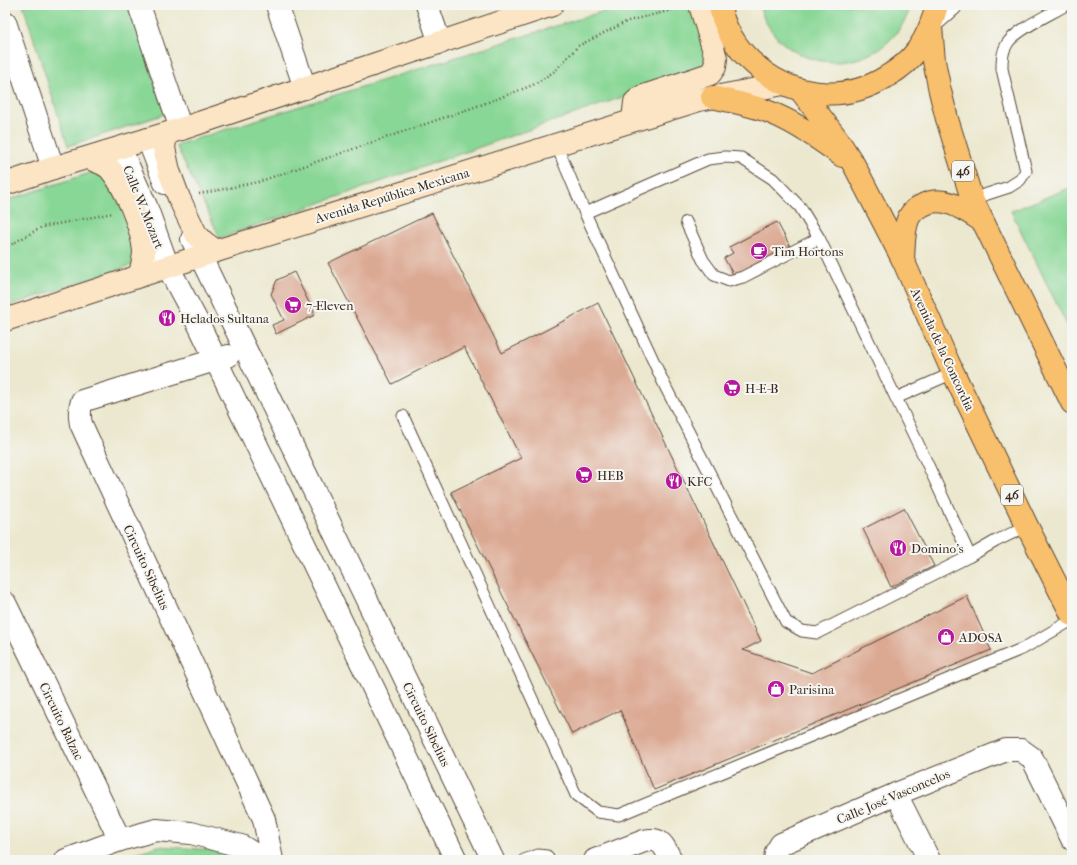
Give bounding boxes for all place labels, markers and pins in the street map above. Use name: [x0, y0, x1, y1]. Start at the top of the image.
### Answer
cafe icon: Tim Hortons: [749, 241, 769, 261]
place label: Tim Hortons: [772, 244, 844, 259]
supermarket icon: 7-Eleven: [283, 295, 303, 315]
place label: 7-Eleven: [306, 298, 354, 313]
restaurant icon: Helados Sultana: [157, 308, 177, 328]
place label: Helados Sultana: [180, 311, 270, 326]
supermarket icon: H-E-B: [722, 378, 742, 398]
place label: H-E-B: [745, 381, 778, 396]
supermarket icon: HEB: [574, 465, 594, 485]
place label: HEB: [597, 468, 624, 483]
restaurant icon: KFC: [664, 471, 684, 491]
place label: KFC: [687, 474, 712, 489]
restaurant icon: Domino's: [888, 538, 908, 558]
place label: Domino's: [911, 541, 964, 556]
shop icon: ADOSA: [936, 627, 956, 647]
place label: ADOSA: [958, 630, 1003, 645]
shop icon: Parisina: [766, 679, 786, 699]
place label: Parisina: [789, 682, 835, 697]

